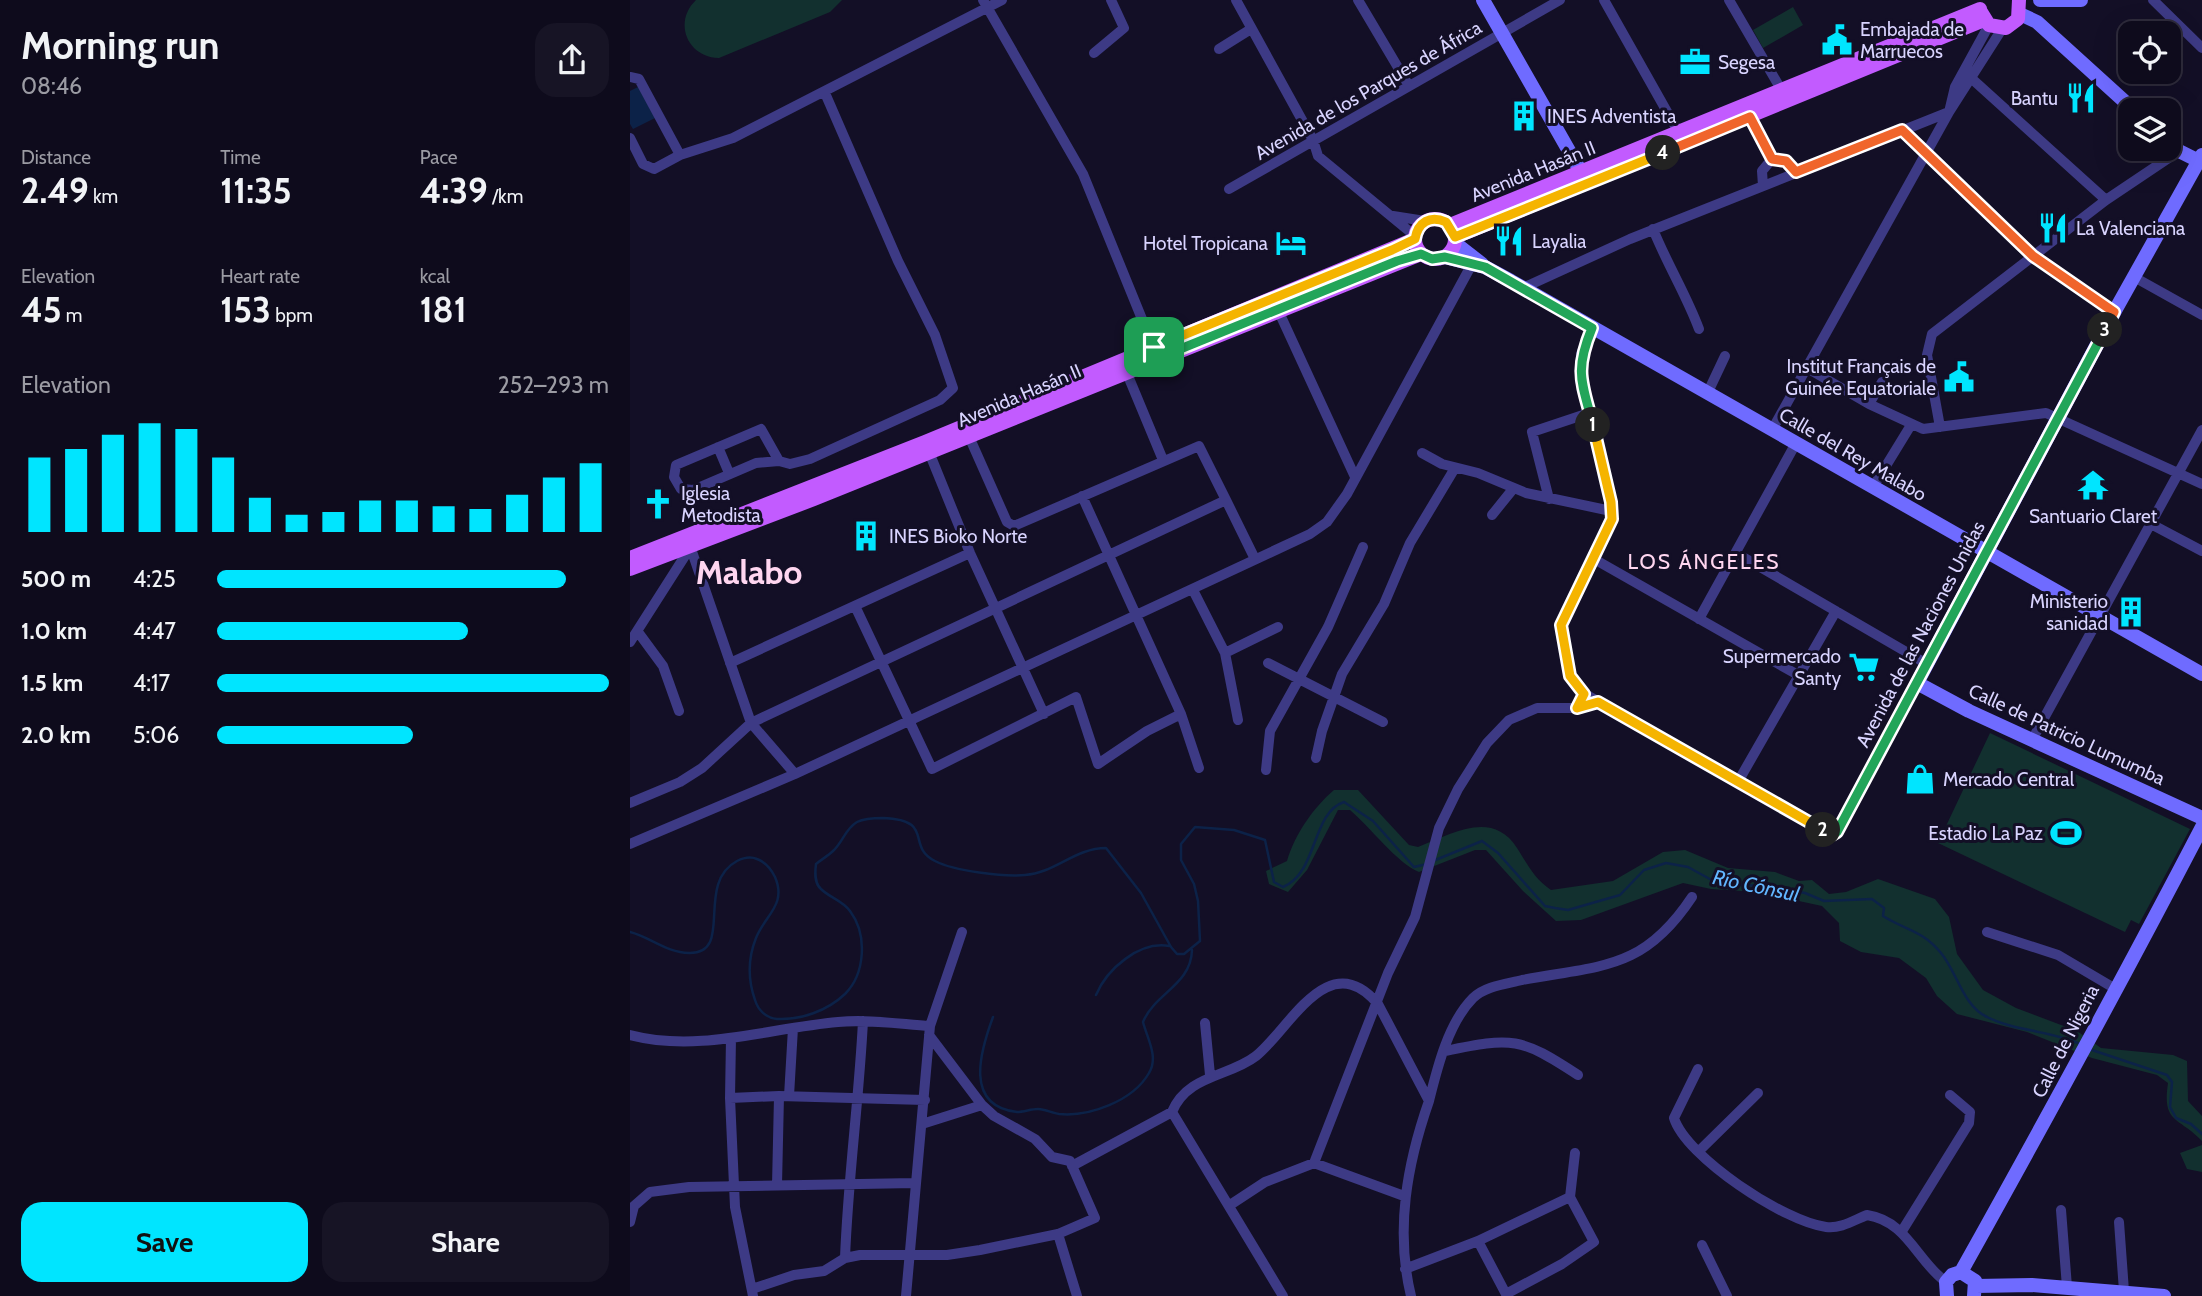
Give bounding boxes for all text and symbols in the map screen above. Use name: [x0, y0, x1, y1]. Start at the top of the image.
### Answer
street label: Avenida de los Parques de África: [1250, 15, 1486, 165]
place label: Embajada de Marruecos: [1860, 18, 1964, 63]
map controls: [2118, 21, 2181, 161]
button: locate: [2118, 21, 2181, 84]
text: Morning run: [21, 22, 220, 69]
button: share: [535, 23, 609, 97]
public building icon: Embajada de Marruecos: [1820, 23, 1854, 57]
office icon: Segesa: [1678, 45, 1712, 79]
place label: Segesa: [1718, 51, 1775, 74]
text: 08:46: [21, 72, 82, 100]
restaurant icon: Bantu: [2064, 81, 2098, 115]
place label: Bantu: [2011, 87, 2058, 110]
button: layers: [2118, 98, 2181, 161]
building icon: INES Adventista: [1507, 99, 1541, 133]
place label: INES Adventista: [1547, 105, 1676, 128]
street label: Avenida Hasán II: [1467, 136, 1599, 207]
pin: 4: [1646, 136, 1680, 170]
text: 4: [1657, 141, 1668, 164]
text: Distance: [21, 146, 91, 169]
text: Time: [220, 146, 261, 169]
text: Pace: [420, 146, 458, 169]
text: 2.49: [21, 169, 89, 212]
text: 11:35: [220, 169, 292, 212]
text: 4:39: [420, 169, 488, 212]
text: km: [89, 185, 118, 208]
text: /km: [488, 185, 523, 208]
restaurant icon: La Valenciana: [2036, 211, 2070, 245]
place label: La Valenciana: [2076, 217, 2185, 240]
restaurant icon: Layalia: [1492, 224, 1526, 258]
hotel icon: Hotel Tropicana: [1274, 226, 1308, 260]
place label: Layalia: [1532, 230, 1587, 253]
place label: Hotel Tropicana: [1143, 232, 1268, 255]
text: Elevation: [21, 265, 95, 288]
text: Heart rate: [220, 265, 300, 288]
text: kcal: [420, 265, 450, 288]
text: 45: [21, 288, 62, 331]
text: 153: [220, 288, 271, 331]
text: 181: [420, 288, 467, 331]
text: m: [62, 304, 82, 327]
text: bpm: [271, 304, 313, 327]
pin: 3: [2088, 312, 2122, 348]
pin: [1124, 317, 1184, 377]
text: 3: [2099, 318, 2110, 341]
icon: arrive: [1135, 328, 1173, 366]
place label: Institut Français de Guinée Equatoriale: [1785, 355, 1936, 400]
street label: Avenida Hasán II: [954, 359, 1085, 432]
public building icon: Institut Français de Guinée Equatoriale: [1942, 360, 1976, 394]
text: Elevation: [21, 371, 111, 399]
text: 252–293 m: [498, 371, 609, 399]
street label: Calle del Rey Malabo: [1775, 403, 1931, 506]
pin: 1: [1576, 408, 1611, 442]
text: 1: [1589, 413, 1596, 436]
temple icon: Santuario Claret: [2076, 468, 2110, 502]
place label: Iglesia Metodista: [681, 482, 761, 527]
church icon: Iglesia Metodista: [641, 487, 675, 521]
place label: Santuario Claret: [2029, 505, 2158, 528]
street label: Avenida de las Naciones Unidas: [1851, 517, 1990, 751]
building icon: INES Bioko Norte: [849, 519, 883, 553]
place label: INES Bioko Norte: [889, 525, 1028, 548]
district label: LOS ÁNGELES: [1627, 549, 1781, 574]
district label: Malabo: [696, 552, 802, 592]
text: 500 m: [21, 565, 91, 593]
text: 4:25: [133, 565, 176, 593]
place label: Ministerio sanidad: [2030, 590, 2108, 635]
building icon: Ministerio sanidad: [2114, 595, 2148, 629]
text: 1.0 km: [21, 617, 87, 645]
text: 4:47: [133, 617, 176, 645]
place label: Supermercado Santy: [1723, 645, 1841, 690]
supermarket icon: Supermercado Santy: [1847, 650, 1881, 684]
text: 1.5 km: [21, 669, 83, 697]
text: 4:17: [133, 669, 170, 697]
street label: Calle de Patricio Lumumba: [1965, 679, 2169, 790]
text: 2.0 km: [21, 721, 91, 749]
text: 5:06: [133, 721, 179, 749]
shop icon: Mercado Central: [1903, 762, 1937, 796]
place label: Mercado Central: [1943, 768, 2075, 791]
pin: 2: [1806, 812, 1840, 848]
sports icon: Estadio La Paz: [2049, 816, 2083, 850]
text: 2: [1817, 818, 1828, 841]
place label: Estadio La Paz: [1928, 822, 2043, 845]
water label: Río Cónsul: [1711, 864, 1802, 907]
street label: Calle de Nigeria: [2027, 981, 2104, 1102]
button: Save: [21, 1202, 308, 1282]
button: Share: [322, 1202, 609, 1282]

